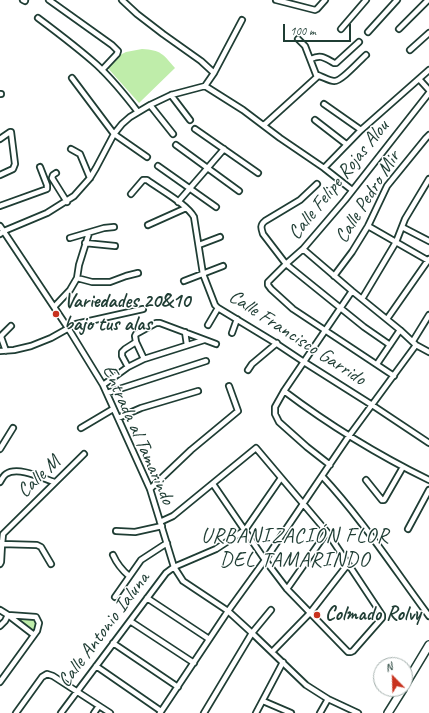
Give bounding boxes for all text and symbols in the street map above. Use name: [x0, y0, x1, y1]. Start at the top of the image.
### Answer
scale bar: [285, 16, 353, 42]
text: 100 m: [290, 23, 316, 39]
street label: Calle Felipe Rojas Alou: [283, 115, 395, 245]
street label: Calle Pedro Mir: [330, 146, 406, 248]
street label: Calle Francisco Garrido: [224, 285, 370, 391]
place label: Variedades 20&10 bajo tus alas: [64, 290, 190, 337]
marker: Variedades 20&10 bajo tus alas: [51, 309, 61, 319]
street label: Entrada al Tamarindo: [97, 362, 179, 508]
street label: Calle M: [12, 451, 66, 503]
district label: URBANIZACIÓN FLOR DEL TAMARINDO: [202, 523, 388, 573]
street label: Calle Antonio Ialuna: [53, 568, 155, 692]
place label: Colmado Rolvy: [325, 603, 421, 627]
marker: Colmado Rolvy: [312, 610, 322, 620]
north arrow: [373, 657, 413, 697]
text: N: [383, 659, 395, 675]

